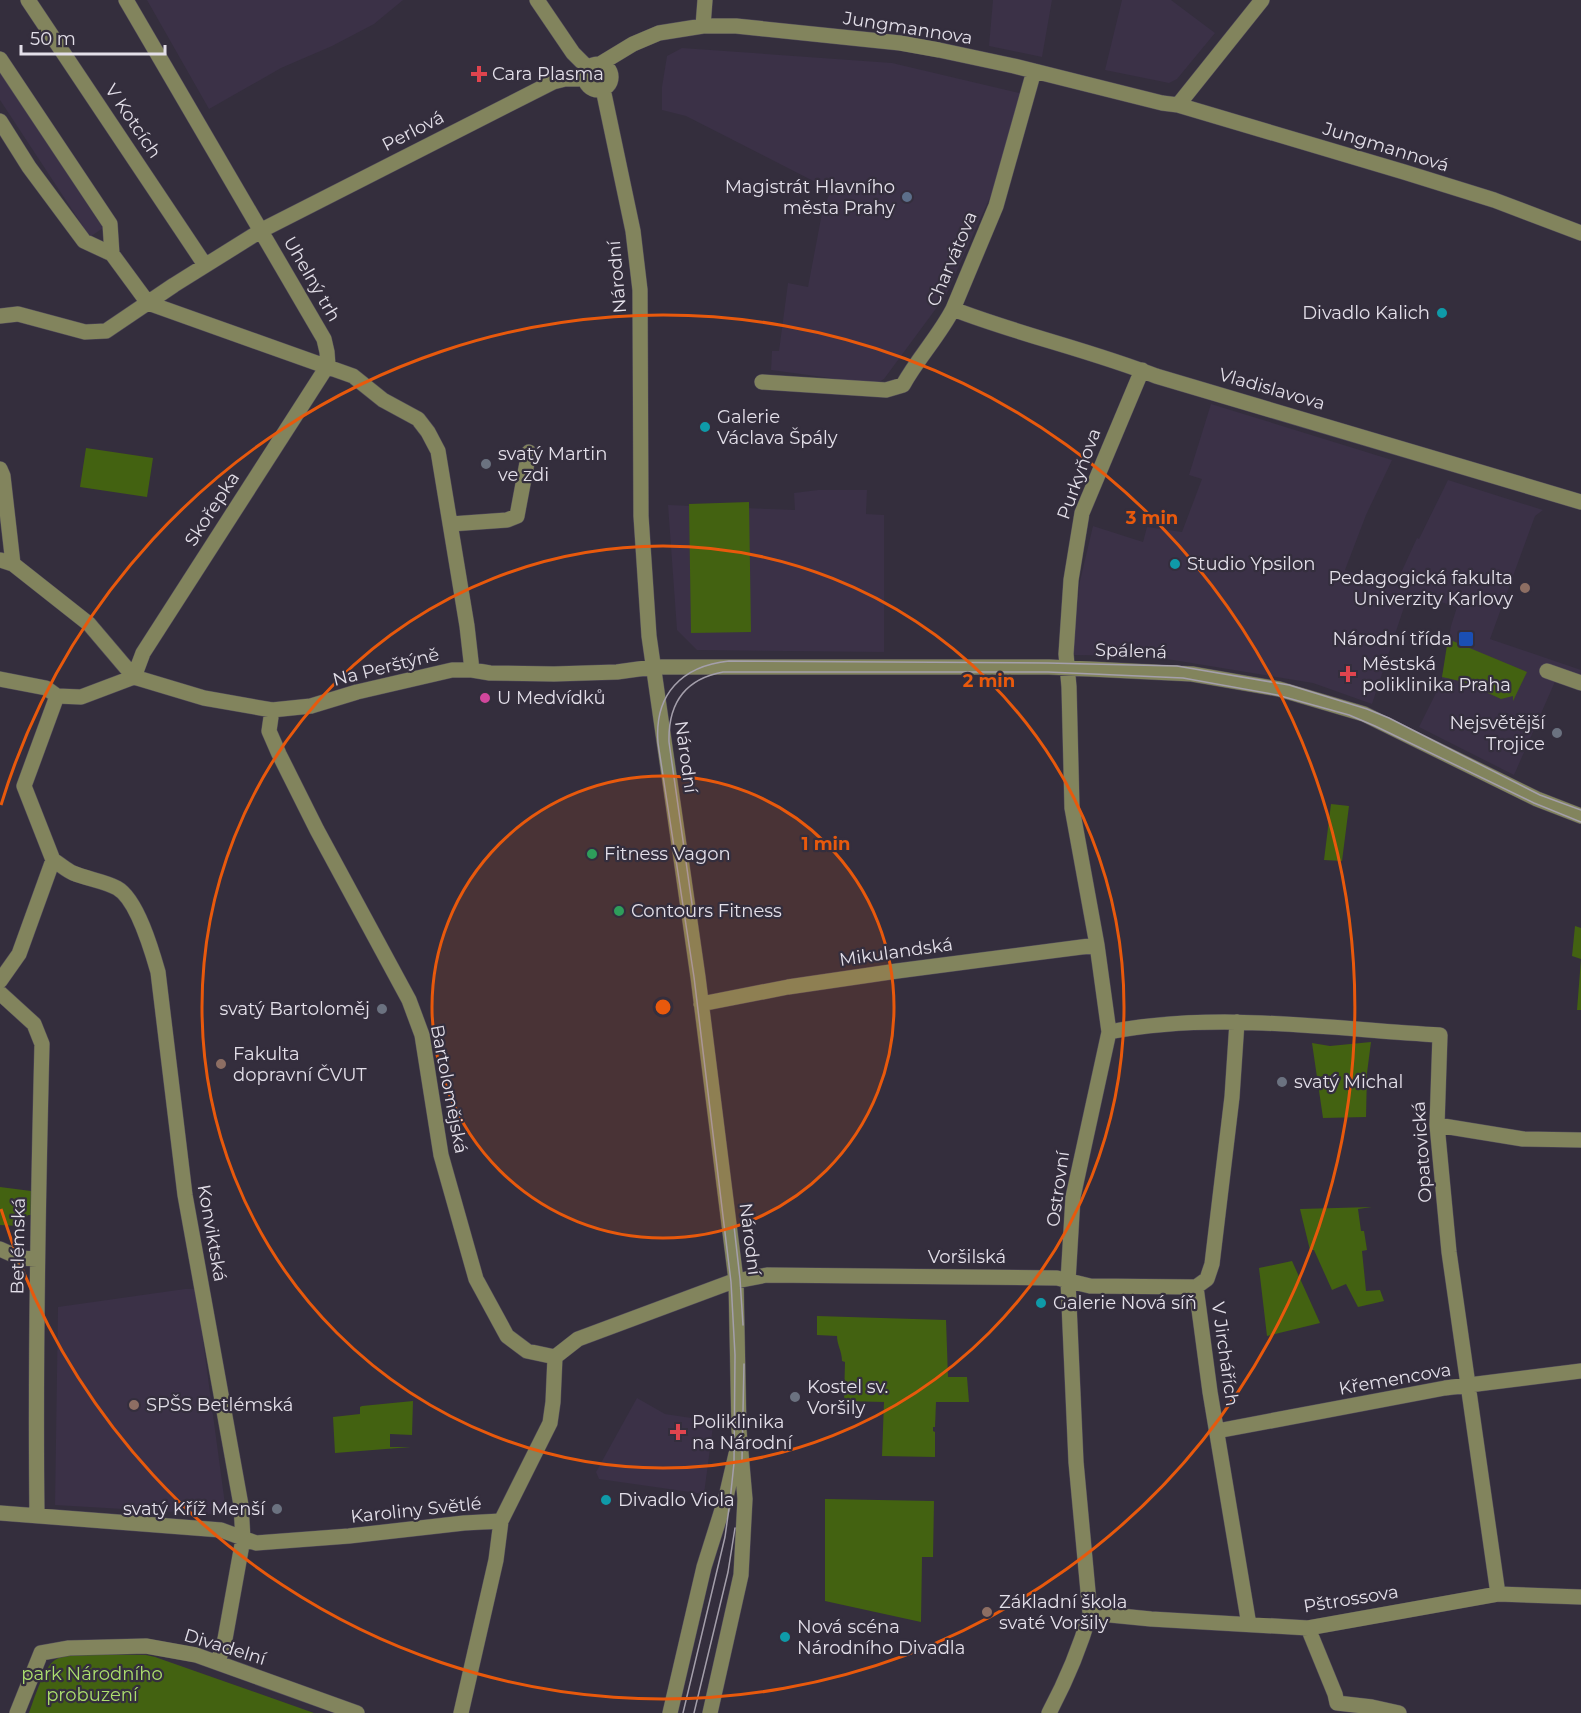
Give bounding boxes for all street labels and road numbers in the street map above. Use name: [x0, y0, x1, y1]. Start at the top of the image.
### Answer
street label: Jungmannova: [841, 7, 974, 49]
street label: V Kotcích: [100, 80, 166, 162]
street label: Perlová: [378, 106, 448, 156]
street label: Jungmannová: [1319, 117, 1452, 177]
street label: Charvátova: [922, 208, 982, 310]
street label: Uhelný trh: [279, 232, 345, 326]
street label: Národní: [603, 239, 631, 314]
street label: Vladislavova: [1216, 363, 1328, 415]
street label: Purkyňova: [1052, 425, 1106, 523]
street label: Skořepka: [180, 468, 244, 550]
street label: Spálená: [1094, 639, 1168, 663]
street label: Na Perštýně: [330, 643, 442, 691]
street label: Národní: [670, 719, 702, 796]
street label: Mikulandská: [838, 933, 954, 971]
street label: Bartolomějská: [426, 1023, 472, 1155]
street label: Opatovická: [1407, 1101, 1437, 1203]
street label: Ostrovní: [1042, 1149, 1074, 1228]
street label: Konviktská: [193, 1183, 231, 1283]
street label: Betlémská: [6, 1198, 30, 1294]
street label: Národní: [735, 1202, 765, 1278]
street label: Voršilská: [928, 1246, 1006, 1268]
street label: V Jirchářích: [1207, 1300, 1243, 1408]
street label: Křemencova: [1337, 1358, 1453, 1400]
street label: Karoliny Světlé: [349, 1492, 483, 1528]
street label: Pštrossova: [1302, 1581, 1400, 1617]
street label: Divadelní: [181, 1624, 270, 1670]

